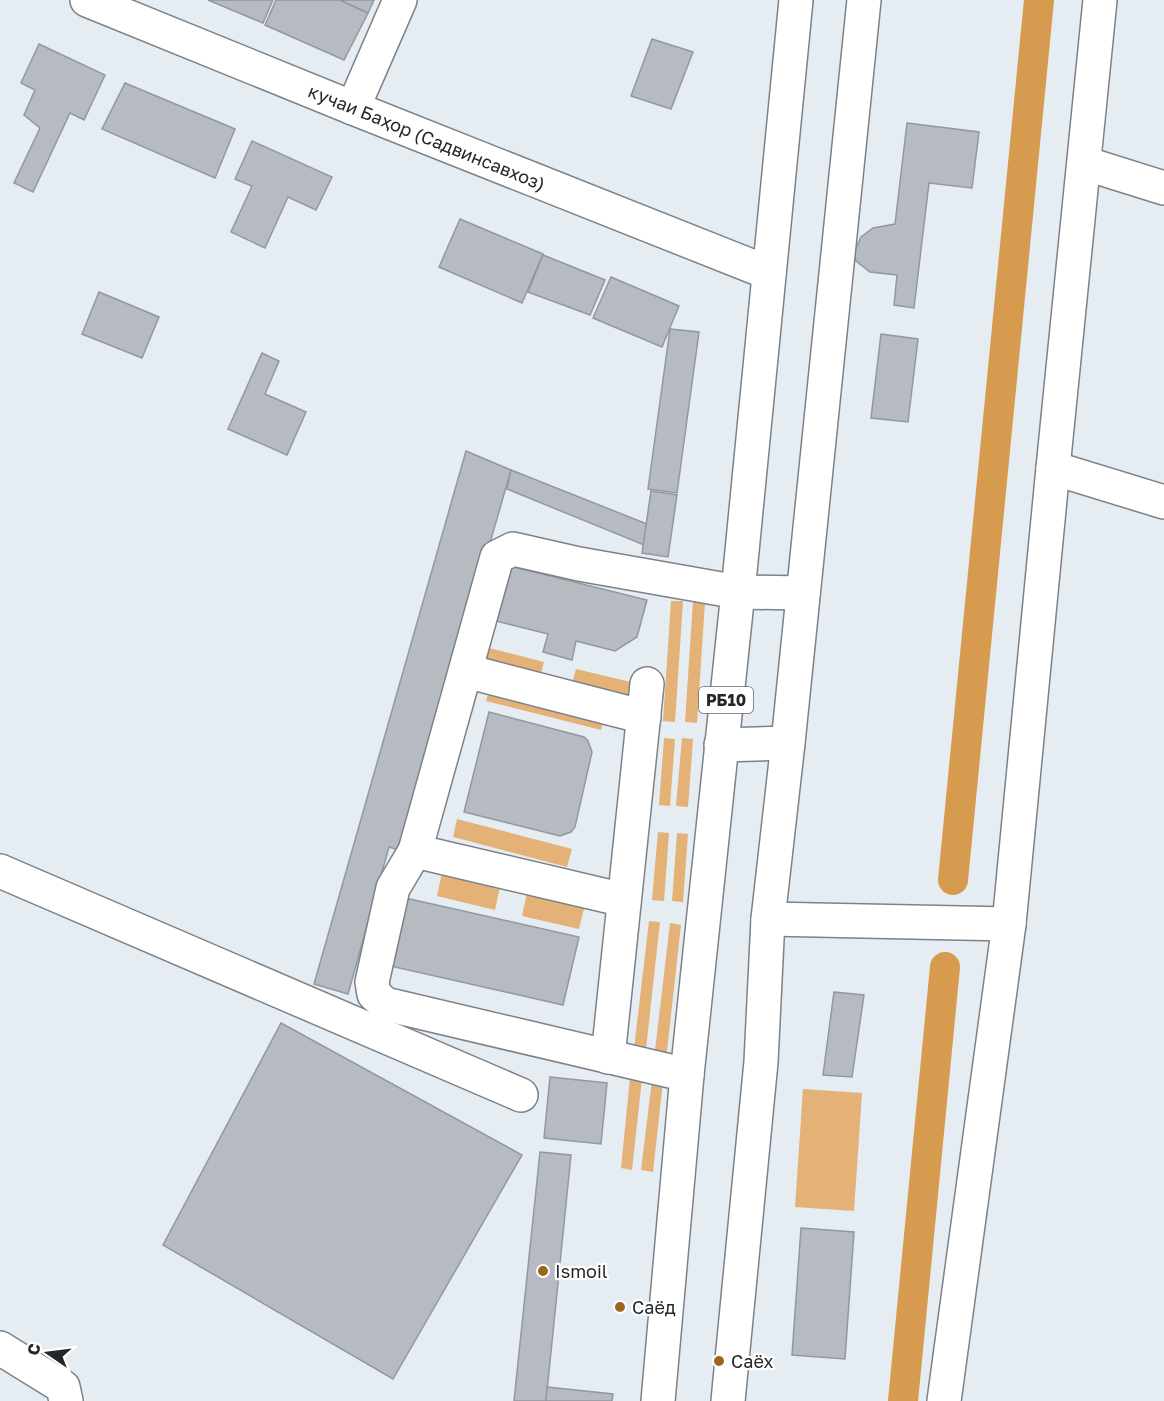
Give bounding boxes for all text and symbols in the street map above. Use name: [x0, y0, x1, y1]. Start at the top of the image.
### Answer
street label: кучаи Баҳор (Садвинсавхоз): [305, 79, 549, 195]
road number: РБ10: [699, 687, 753, 713]
place label: Ismoil: [555, 1260, 608, 1282]
marker: Ismoil: [536, 1264, 550, 1278]
place label: Саёд: [632, 1296, 676, 1318]
marker: Саёд: [613, 1300, 627, 1314]
north arrow: [18, 1323, 78, 1383]
text: С: [22, 1341, 45, 1357]
place label: Саёх: [731, 1350, 773, 1372]
marker: Саёх: [712, 1354, 726, 1368]

